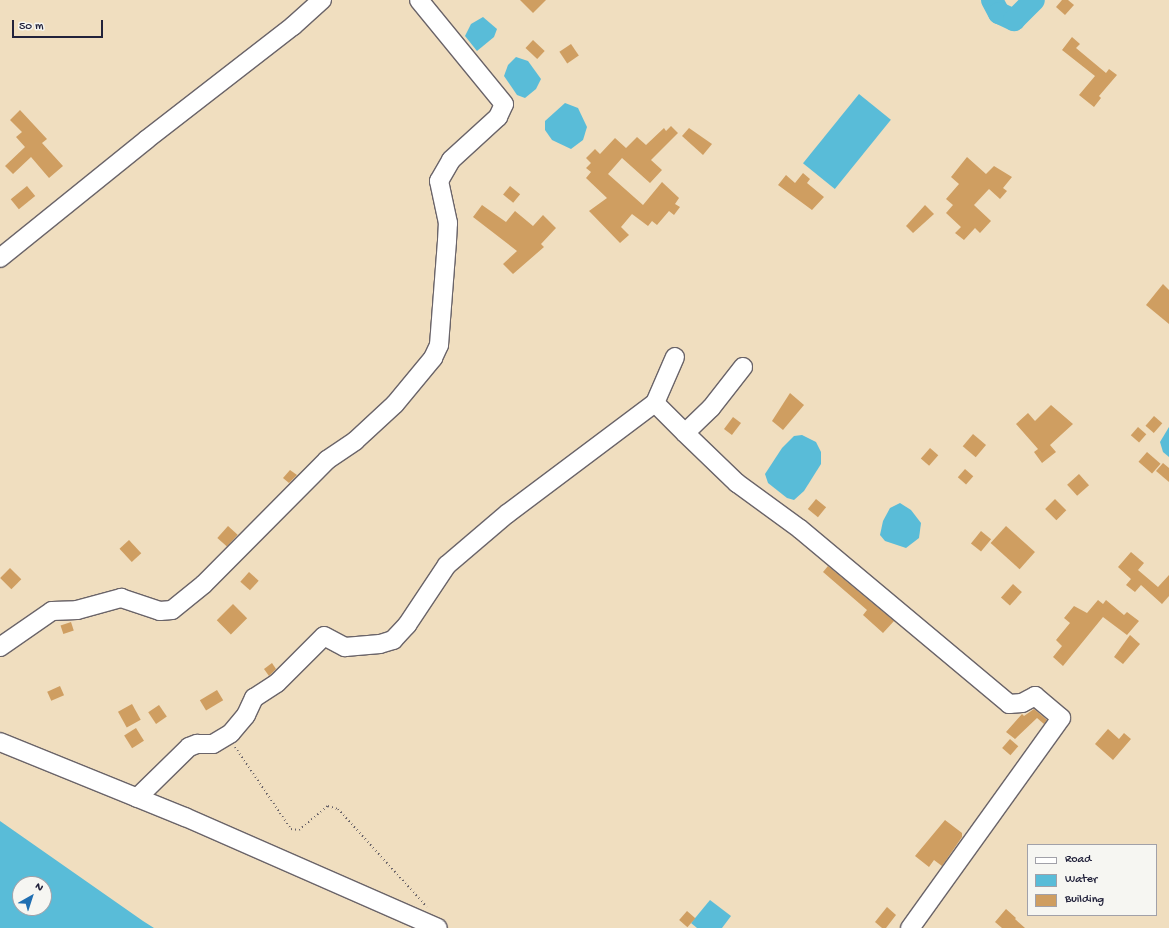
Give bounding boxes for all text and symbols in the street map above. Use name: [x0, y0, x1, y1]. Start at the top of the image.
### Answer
scale bar: [14, 12, 105, 38]
text: 50 m: [19, 20, 44, 34]
legend: [1027, 844, 1157, 916]
text: Road: [1065, 853, 1091, 867]
text: Water: [1065, 873, 1097, 887]
north arrow: [12, 876, 52, 916]
text: N: [32, 881, 45, 894]
text: Building: [1065, 893, 1104, 907]

